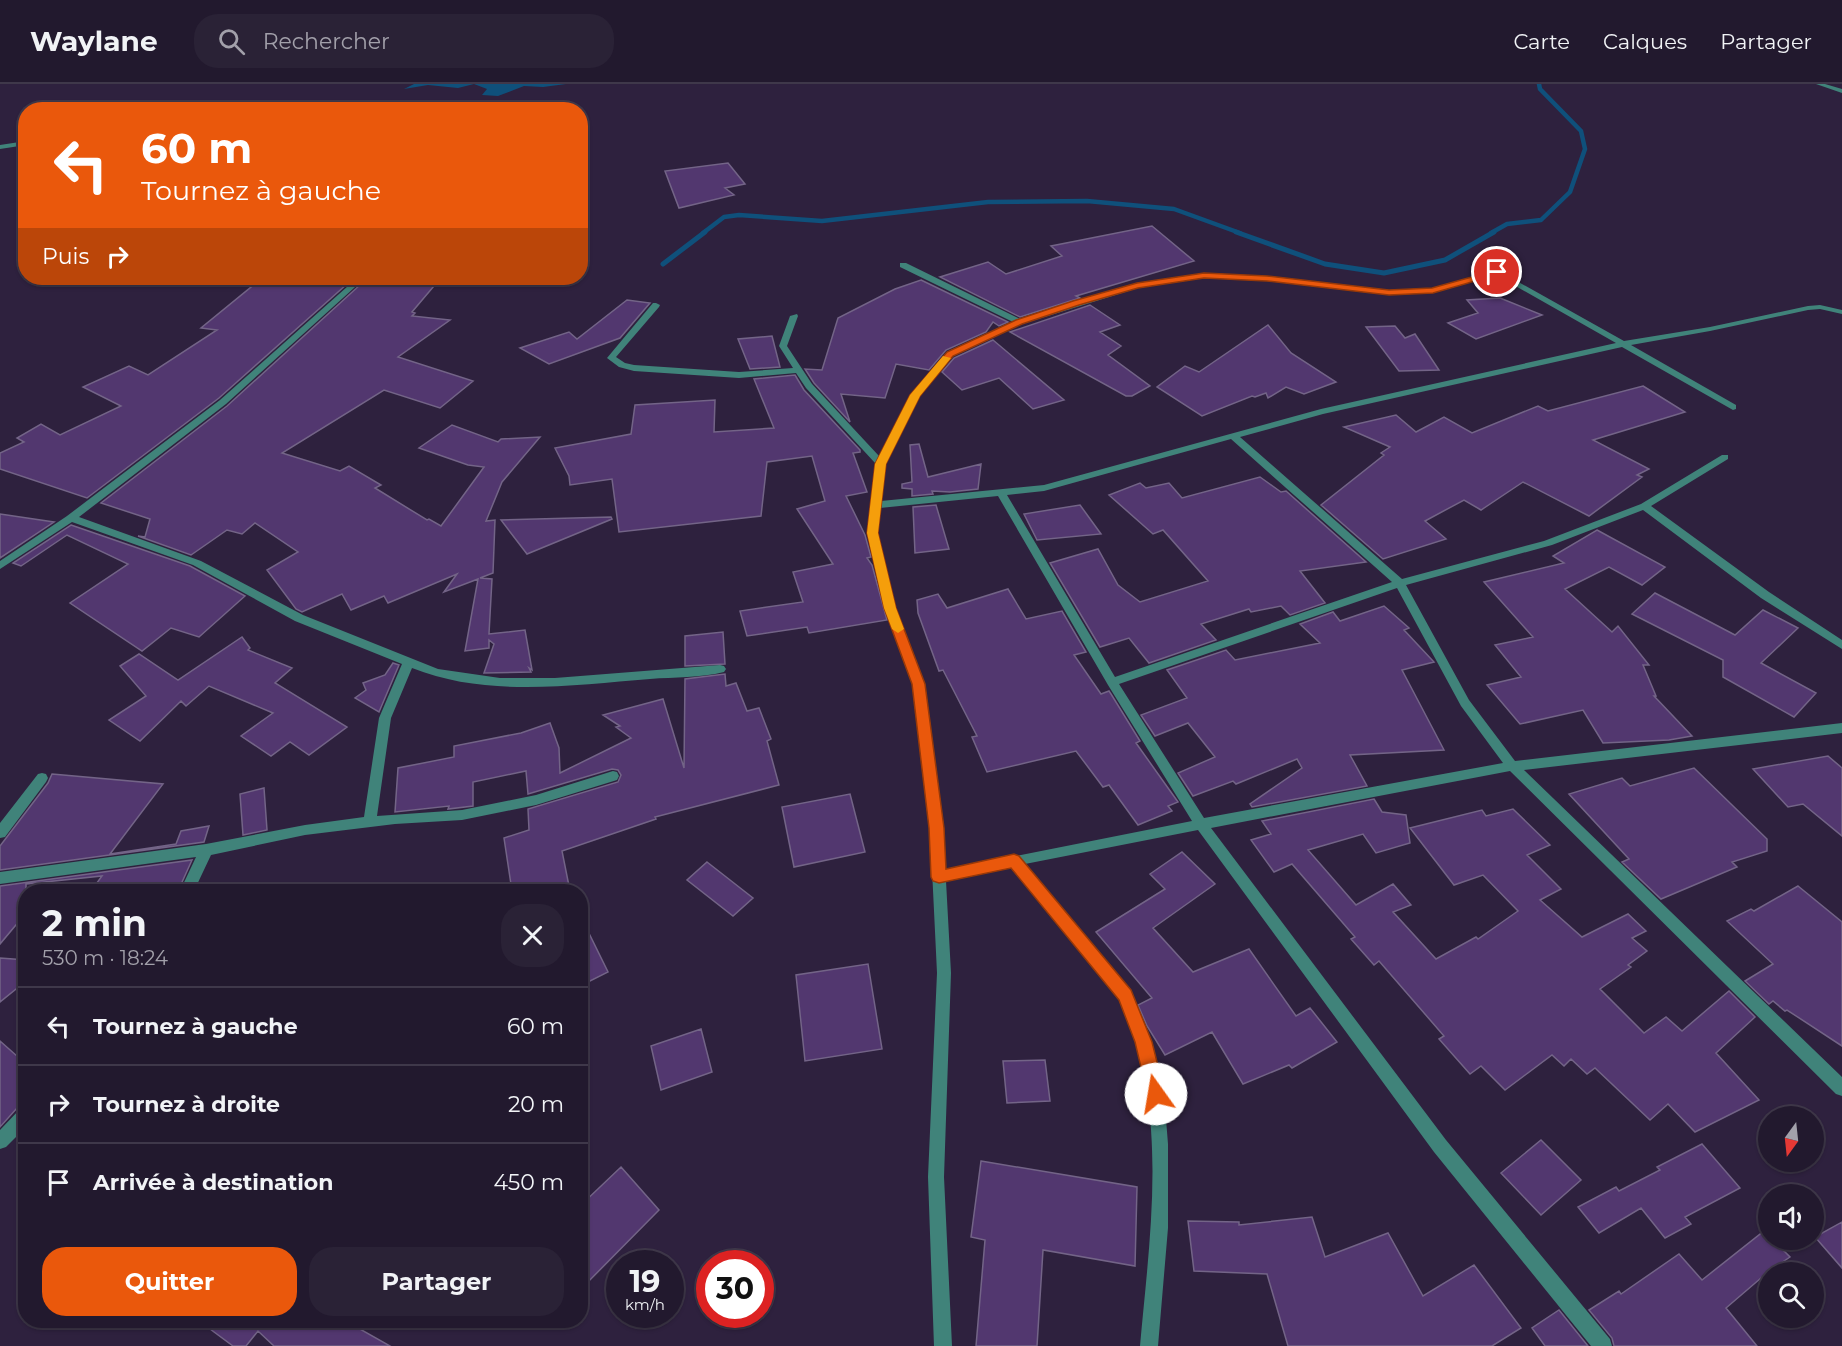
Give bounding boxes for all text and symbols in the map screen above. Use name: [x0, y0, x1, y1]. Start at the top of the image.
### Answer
search box: [194, 14, 614, 68]
text: Waylane: [30, 24, 158, 58]
icon: search: [215, 25, 248, 58]
text: Rechercher: [263, 28, 390, 55]
text: Carte: [1513, 29, 1570, 54]
text: Calques: [1603, 29, 1687, 54]
text: Partager: [1720, 29, 1812, 54]
text: 60 m: [141, 122, 252, 174]
icon: left: [42, 126, 120, 204]
text: Tournez à gauche: [141, 174, 381, 207]
icon: right: [101, 240, 134, 273]
text: Puis: [42, 243, 89, 270]
pin: [1471, 246, 1522, 297]
icon: arrive: [1480, 255, 1513, 288]
text: 2 min: [42, 901, 147, 945]
button: close: [501, 904, 564, 967]
text: 530 m · 18:24: [42, 946, 168, 970]
icon: left: [42, 1010, 75, 1043]
text: Tournez à gauche: [93, 1013, 298, 1040]
text: 60 m: [507, 1013, 564, 1040]
position arrow: [1124, 1062, 1188, 1126]
icon: right: [42, 1088, 75, 1121]
text: Tournez à droite: [93, 1091, 280, 1118]
text: 20 m: [508, 1091, 564, 1118]
north arrow: [1758, 1106, 1824, 1172]
map controls: [1758, 1106, 1824, 1328]
icon: arrive: [42, 1166, 75, 1199]
text: Arrivée à destination: [93, 1169, 333, 1196]
text: 450 m: [493, 1169, 564, 1196]
button: sound: [1758, 1184, 1824, 1250]
button: Quitter: [42, 1247, 297, 1316]
button: Partager: [309, 1247, 564, 1316]
speed limit sign: 30: [696, 1250, 774, 1328]
button: search: [1758, 1262, 1824, 1328]
text: 19: [630, 1263, 660, 1300]
text: km/h: [625, 1295, 665, 1314]

